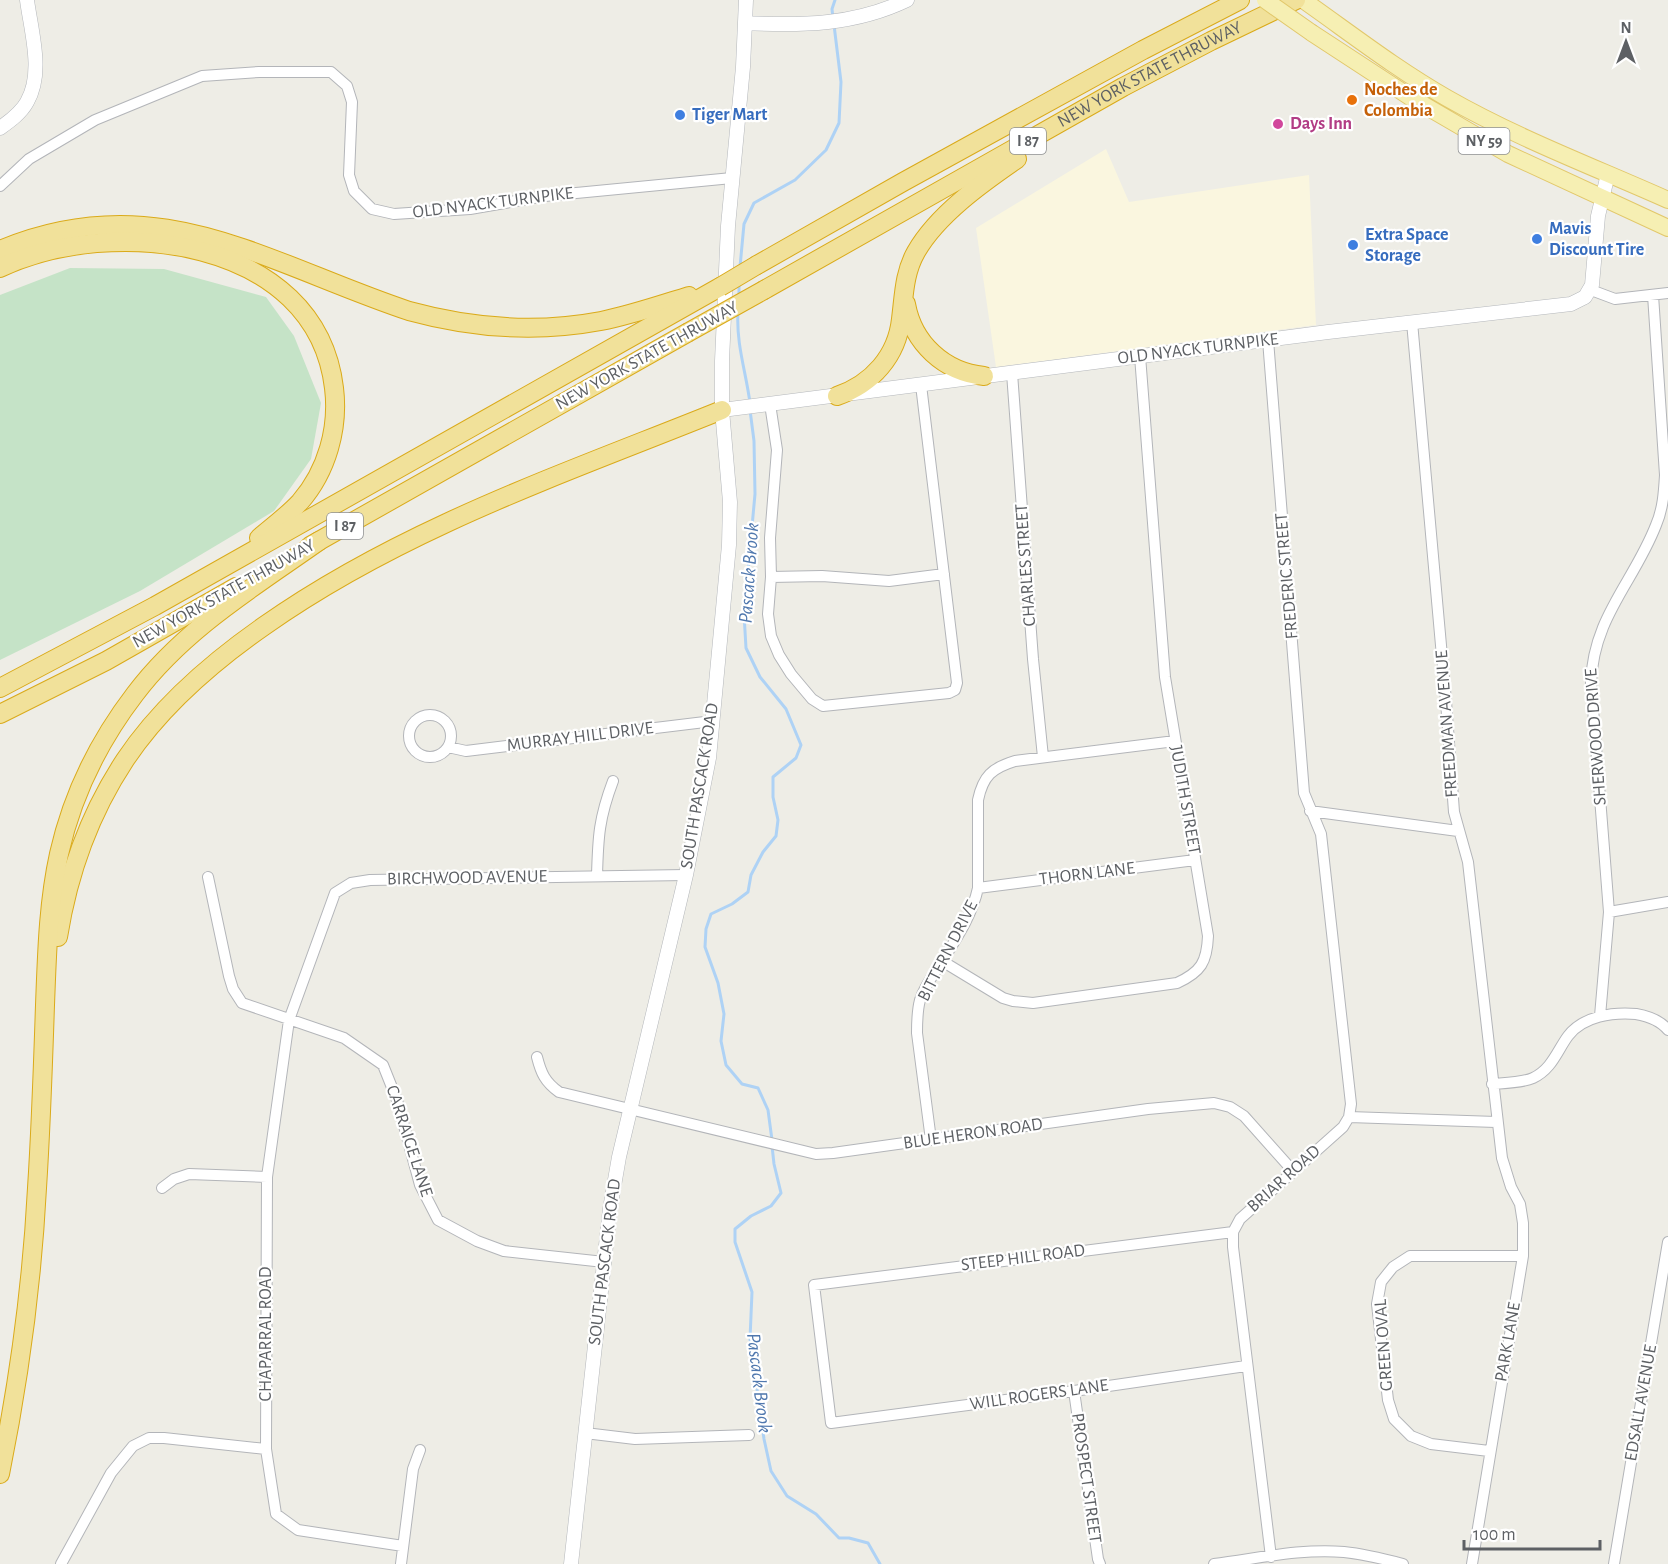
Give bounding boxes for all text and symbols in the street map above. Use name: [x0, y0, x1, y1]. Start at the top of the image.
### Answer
north arrow: [1596, 12, 1656, 72]
street label: NEW YORK STATE THRUWAY: [1055, 18, 1245, 131]
text: N: [1620, 20, 1632, 36]
place label: Noches de Colombia: [1364, 81, 1438, 120]
marker: Noches de Colombia: [1345, 93, 1359, 107]
place label: Tiger Mart: [692, 106, 767, 124]
marker: Tiger Mart: [673, 108, 687, 122]
place label: Days Inn: [1290, 115, 1352, 133]
marker: Days Inn: [1271, 117, 1285, 131]
road number: I 87: [1010, 128, 1046, 154]
road number: NY 59: [1458, 128, 1510, 154]
street label: OLD NYACK TURNPIKE: [412, 184, 575, 222]
place label: Mavis Discount Tire: [1549, 220, 1644, 259]
place label: Extra Space Storage: [1365, 226, 1448, 265]
marker: Mavis Discount Tire: [1530, 232, 1544, 246]
marker: Extra Space Storage: [1346, 238, 1360, 252]
street label: NEW YORK STATE THRUWAY: [553, 298, 742, 414]
street label: OLD NYACK TURNPIKE: [1117, 330, 1280, 368]
street label: CHARLES STREET: [1013, 503, 1039, 627]
street label: FREDERIC STREET: [1272, 512, 1301, 640]
road number: I 87: [327, 513, 363, 539]
water label: Pascack Brook: [736, 522, 762, 624]
street label: NEW YORK STATE THRUWAY: [130, 536, 319, 652]
street label: FREEDMAN AVENUE: [1433, 649, 1461, 798]
street label: SHERWOOD DRIVE: [1582, 668, 1610, 806]
street label: SOUTH PASCACK ROAD: [678, 702, 722, 870]
street label: MURRAY HILL DRIVE: [506, 719, 655, 755]
street label: JUDITH STREET: [1167, 744, 1203, 856]
street label: THORN LANE: [1038, 859, 1136, 889]
street label: BIRCHWOOD AVENUE: [387, 868, 547, 888]
street label: BITTERN DRIVE: [915, 897, 981, 1004]
street label: CARRAIGE LANE: [383, 1083, 436, 1199]
street label: BLUE HERON ROAD: [902, 1115, 1044, 1153]
street label: BRIAR ROAD: [1244, 1142, 1324, 1216]
street label: SOUTH PASCACK ROAD: [586, 1178, 624, 1346]
street label: STEEP HILL ROAD: [960, 1241, 1086, 1275]
street label: CHAPARRAL ROAD: [257, 1267, 275, 1401]
street label: GREEN OVAL: [1372, 1298, 1396, 1392]
street label: PARK LANE: [1492, 1300, 1524, 1383]
water label: Pascack Brook: [743, 1332, 775, 1434]
street label: EDSALL AVENUE: [1622, 1343, 1660, 1463]
street label: WILL ROGERS LANE: [968, 1376, 1110, 1414]
street label: PROSPECT STREET: [1068, 1412, 1104, 1544]
scale bar: [1464, 1513, 1600, 1551]
text: 100 m: [1473, 1526, 1516, 1544]

